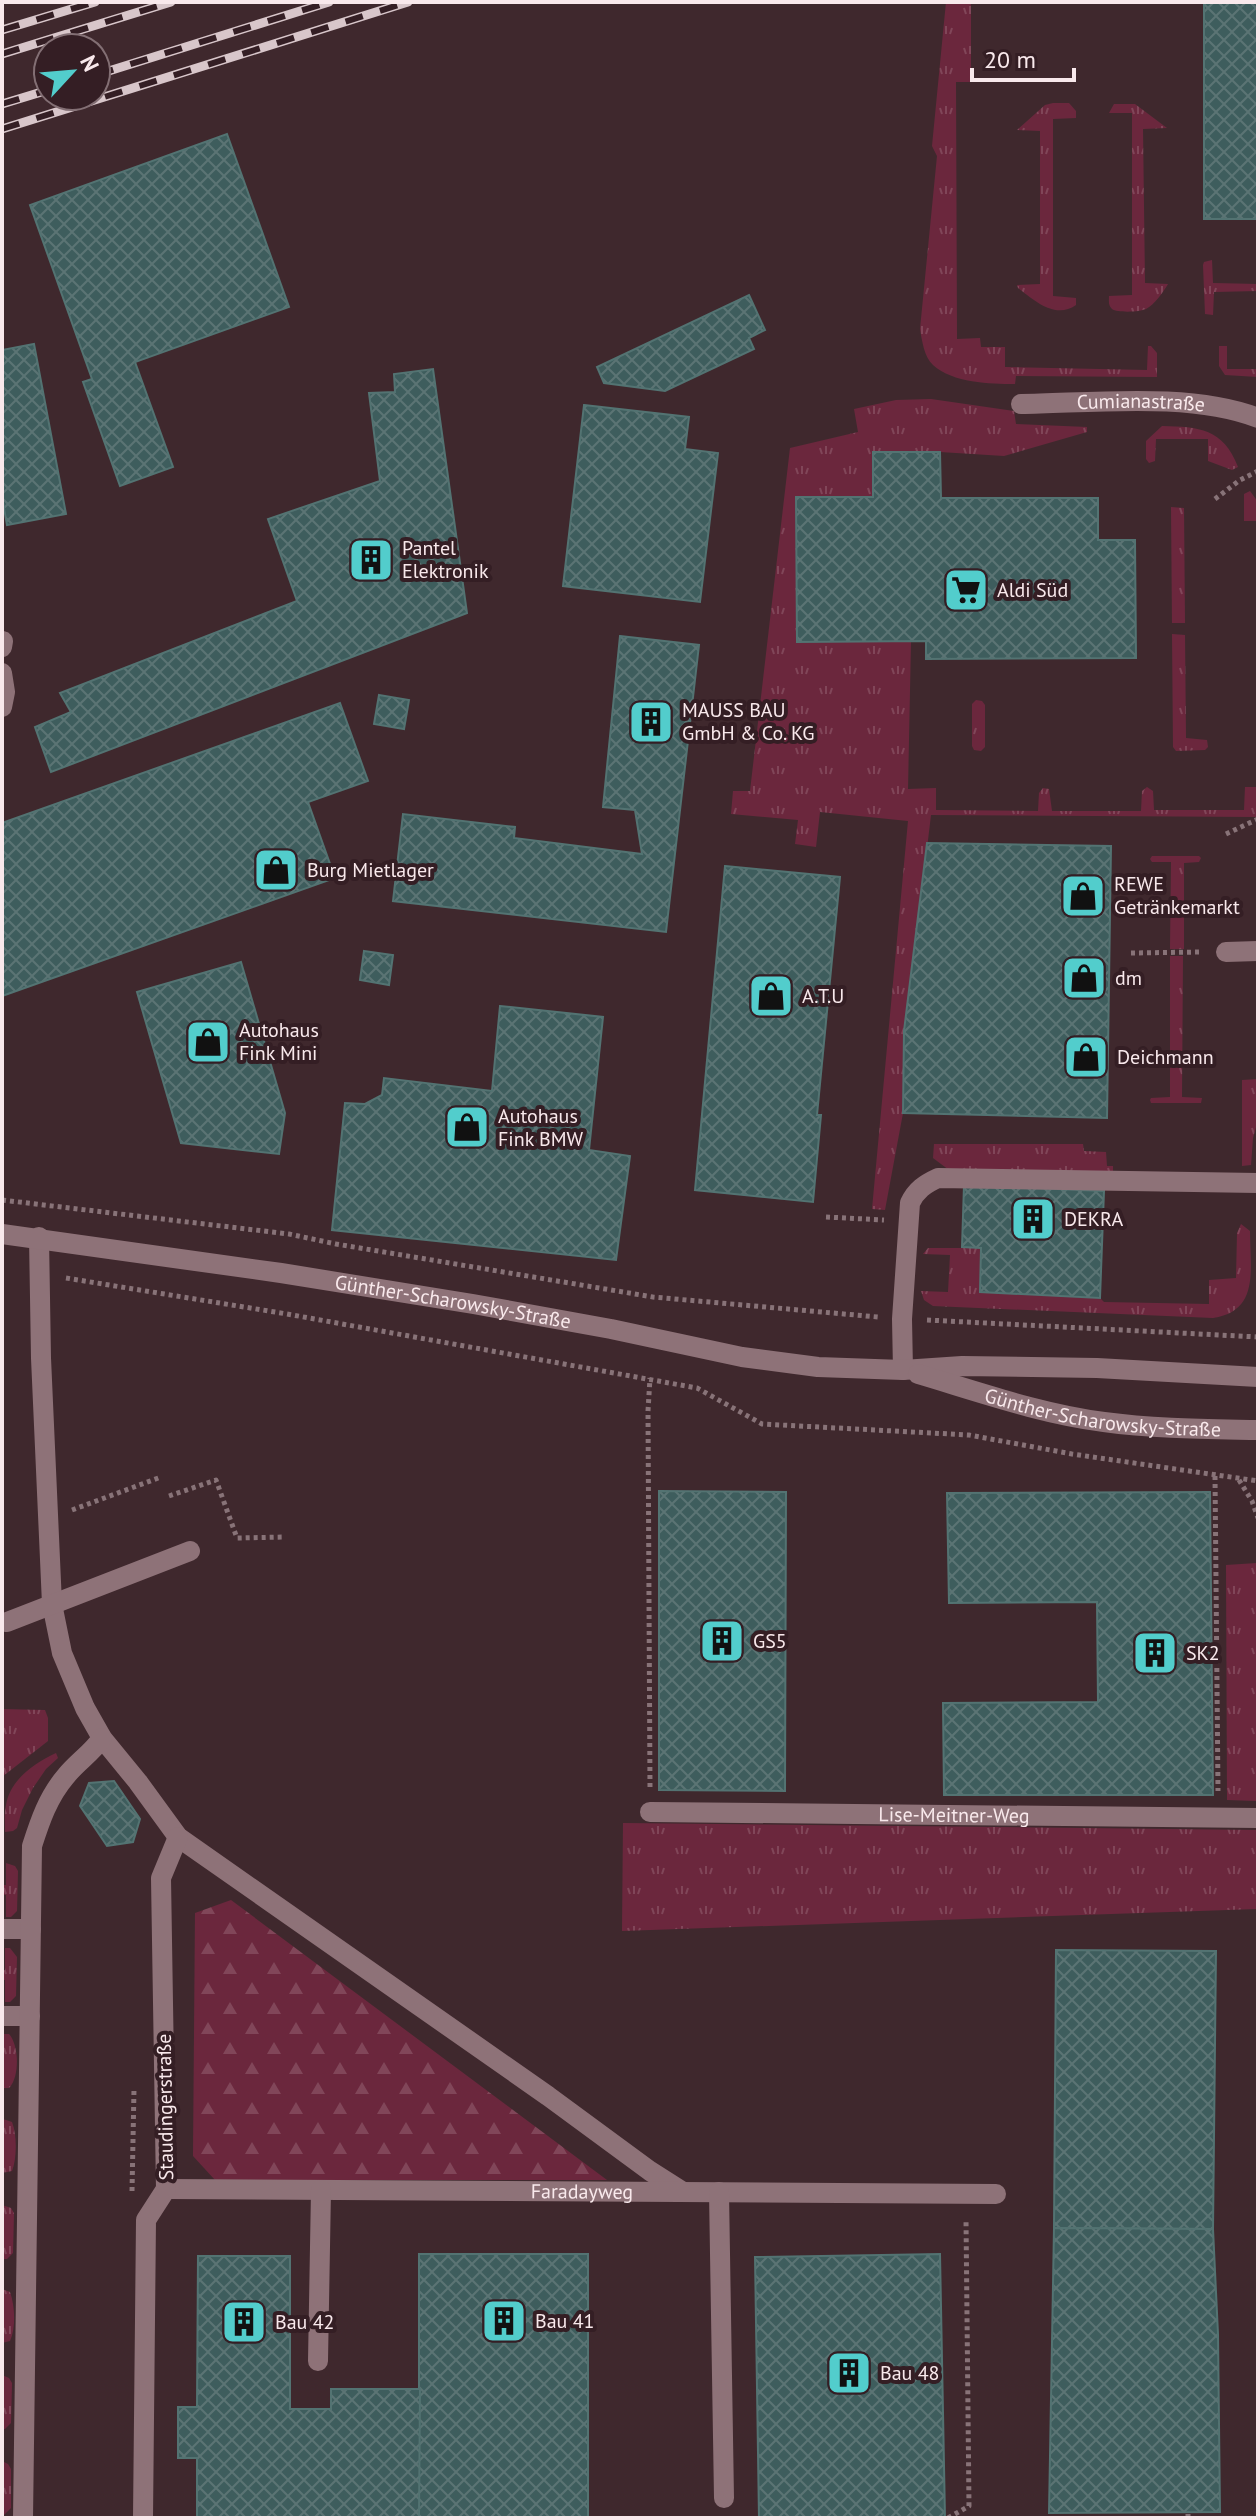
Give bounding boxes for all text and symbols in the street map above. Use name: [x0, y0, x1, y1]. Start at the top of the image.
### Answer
north arrow: [32, 32, 112, 112]
scale bar: [972, 32, 1074, 82]
text: 20 m: [984, 44, 1036, 75]
text: N: [74, 51, 106, 76]
street label: Cumianastraße: [1076, 388, 1207, 418]
place label: Pantel Elektronik: [402, 535, 489, 584]
building icon: Pantel Elektronik: [347, 536, 395, 584]
supermarket icon: Aldi Süd: [942, 566, 990, 614]
place label: Aldi Süd: [997, 577, 1068, 603]
place label: MAUSS BAU GmbH & Co. KG: [682, 697, 814, 746]
building icon: MAUSS BAU GmbH & Co. KG: [627, 698, 675, 746]
shop icon: Burg Mietlager: [252, 846, 300, 894]
place label: Burg Mietlager: [307, 857, 434, 883]
place label: REWE Getränkemarkt: [1114, 871, 1240, 920]
shop icon: REWE Getränkemarkt: [1059, 872, 1107, 920]
shop icon: dm: [1060, 954, 1108, 1002]
place label: dm: [1115, 965, 1142, 991]
shop icon: A.T.U: [747, 972, 795, 1020]
place label: A.T.U: [802, 983, 844, 1009]
place label: Autohaus Fink Mini: [239, 1017, 319, 1066]
shop icon: Autohaus Fink Mini: [184, 1018, 232, 1066]
shop icon: Deichmann: [1062, 1033, 1110, 1081]
place label: Deichmann: [1117, 1044, 1214, 1070]
shop icon: Autohaus Fink BMW: [443, 1103, 491, 1151]
place label: Autohaus Fink BMW: [498, 1103, 583, 1152]
building icon: DEKRA: [1009, 1195, 1057, 1243]
place label: DEKRA: [1064, 1206, 1123, 1232]
street label: Günther-Scharowsky-Straße: [333, 1269, 573, 1334]
street label: Günther-Scharowsky-Straße: [982, 1382, 1221, 1442]
building icon: GS5: [698, 1617, 746, 1665]
place label: GS5: [753, 1628, 787, 1654]
building icon: SK2: [1131, 1629, 1179, 1677]
place label: SK2: [1186, 1640, 1220, 1666]
street label: Lise-Meitner-Weg: [878, 1801, 1030, 1829]
street label: Staudingerstraße: [151, 2033, 179, 2181]
street label: Faradayweg: [531, 2178, 633, 2205]
building icon: Bau 41: [480, 2297, 528, 2345]
building icon: Bau 42: [220, 2298, 268, 2346]
place label: Bau 41: [535, 2308, 595, 2334]
place label: Bau 42: [275, 2309, 335, 2335]
building icon: Bau 48: [825, 2349, 873, 2397]
place label: Bau 48: [880, 2360, 940, 2386]

